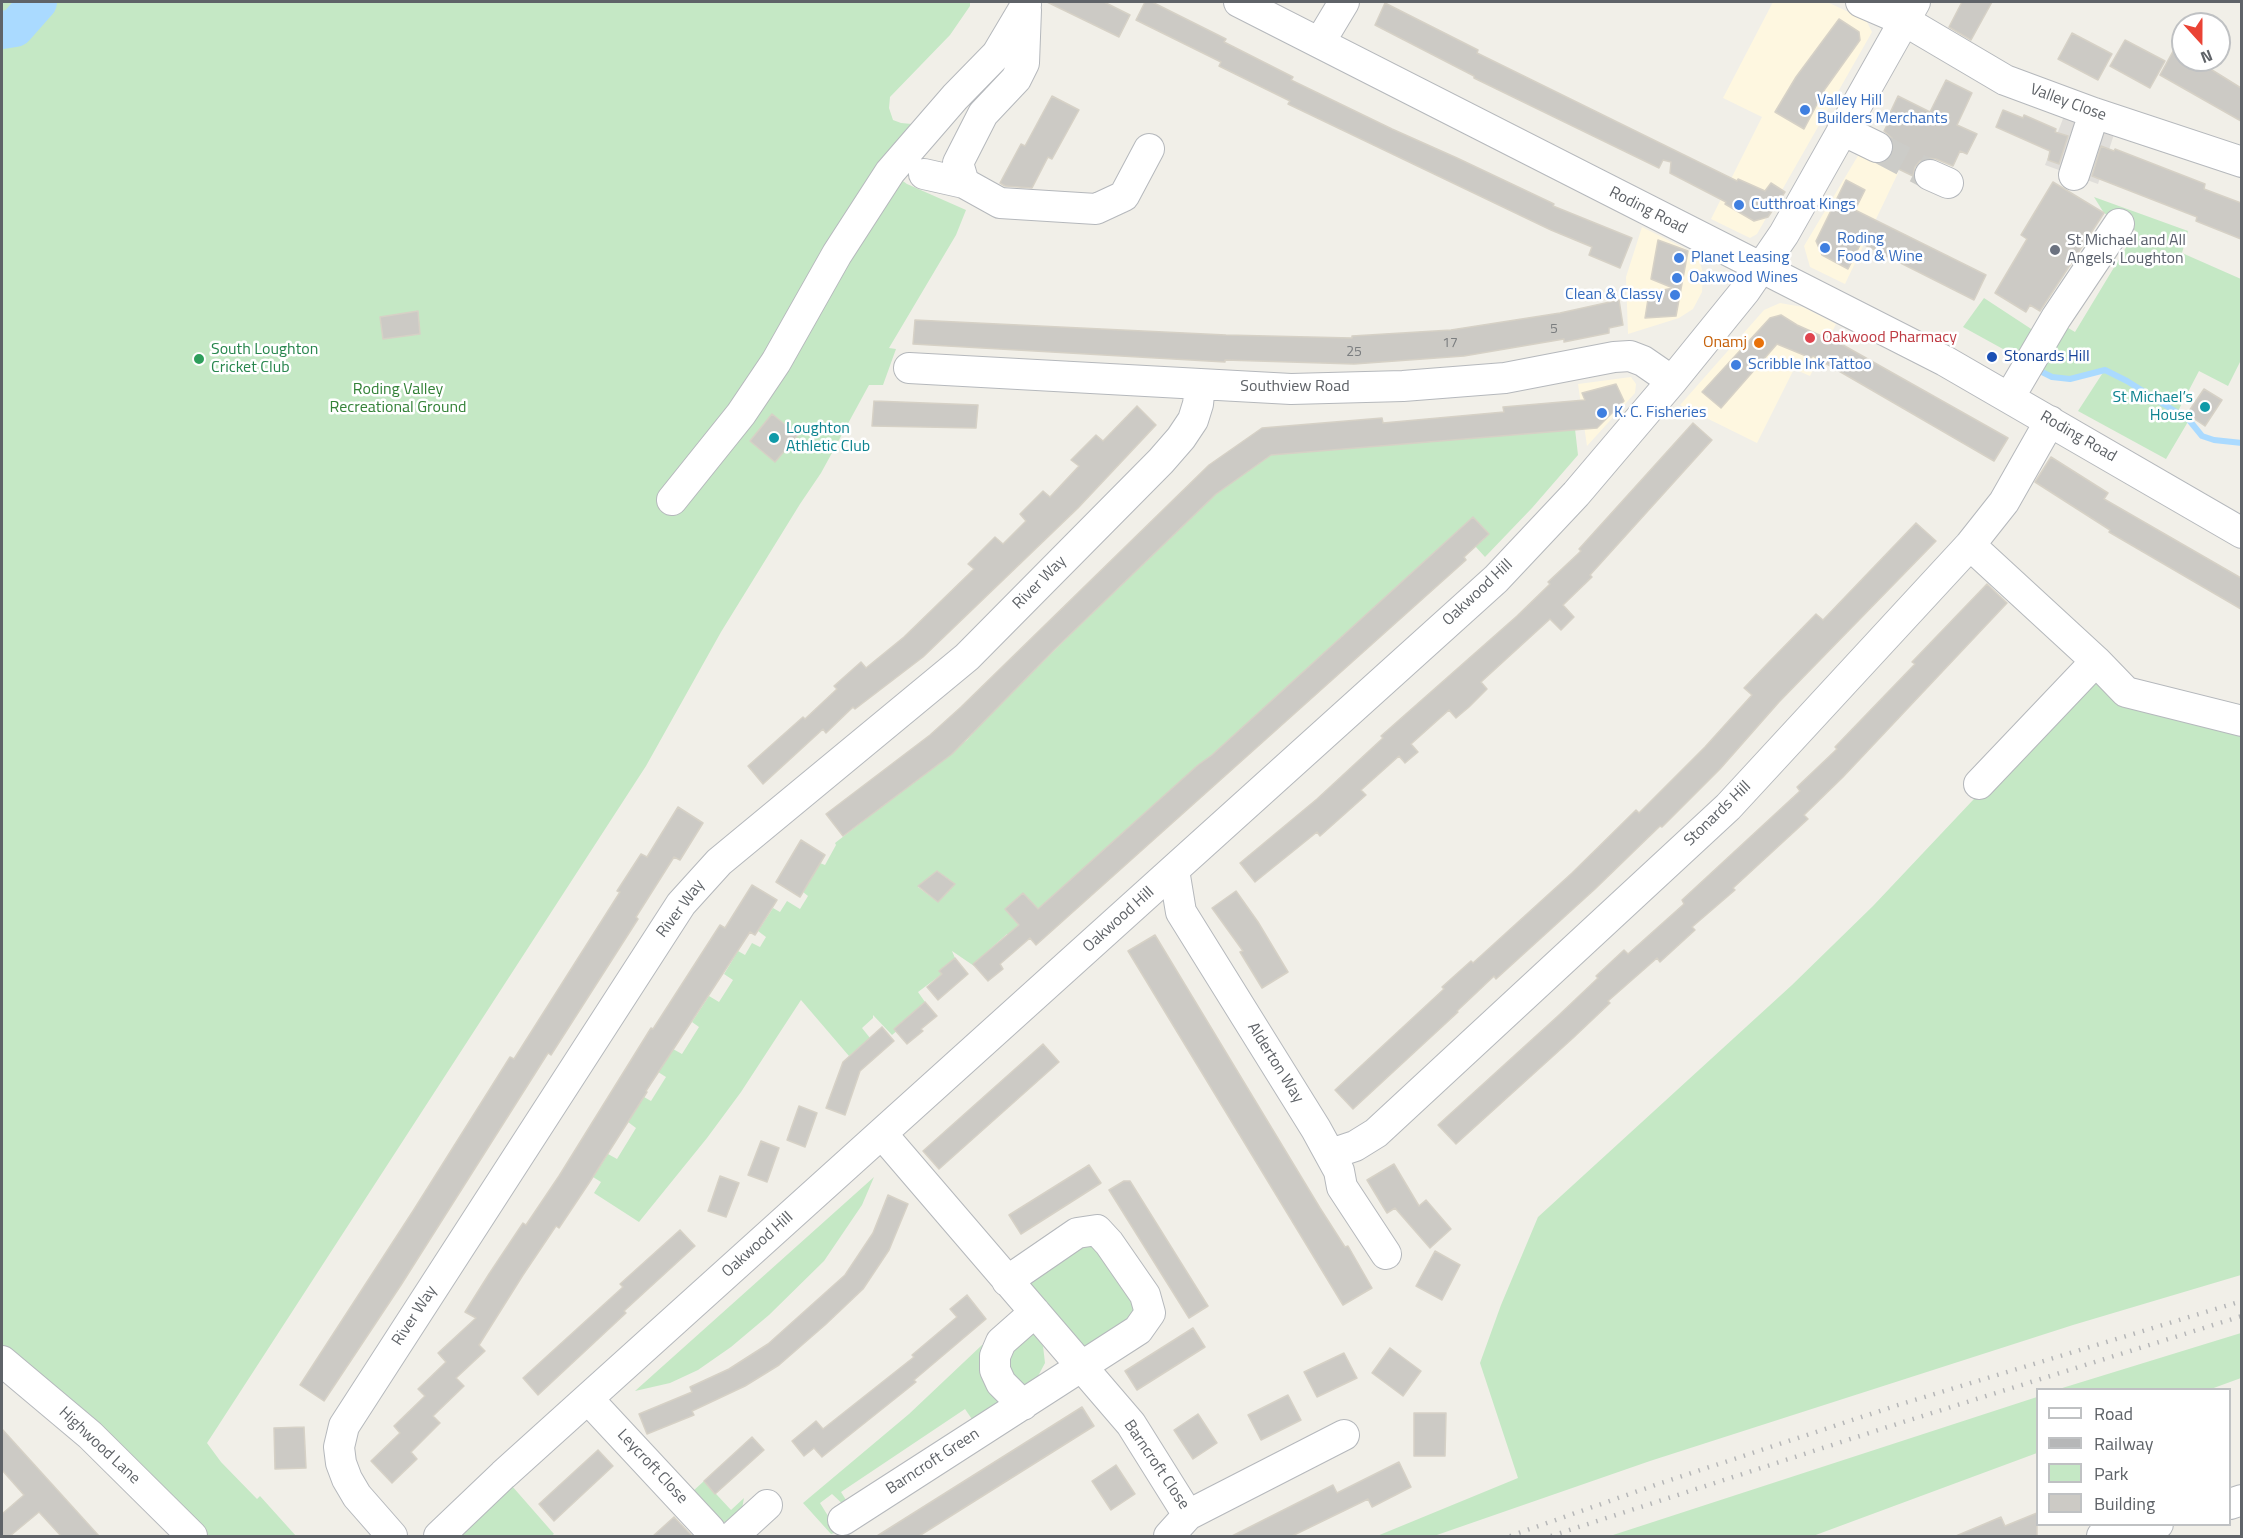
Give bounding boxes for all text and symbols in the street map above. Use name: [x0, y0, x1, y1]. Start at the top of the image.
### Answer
north arrow: [2171, 12, 2231, 72]
text: N: [2197, 44, 2216, 70]
street label: Valley Close: [2027, 80, 2109, 126]
place label: Valley Hill Builders Merchants: [1817, 91, 1948, 129]
marker: Valley Hill Builders Merchants: [1798, 103, 1812, 117]
street label: Roding Road: [1606, 183, 1690, 239]
place label: Cutthroat Kings: [1751, 195, 1856, 215]
marker: Cutthroat Kings: [1732, 198, 1746, 212]
place label: Roding Food & Wine: [1837, 229, 1923, 267]
place label: St Michael and All Angels, Loughton: [2067, 231, 2186, 269]
marker: Roding Food & Wine: [1818, 241, 1832, 255]
marker: St Michael and All Angels, Loughton: [2048, 243, 2062, 257]
place label: Planet Leasing: [1691, 248, 1789, 268]
marker: Planet Leasing: [1672, 251, 1686, 265]
place label: Oakwood Wines: [1689, 268, 1798, 288]
marker: Oakwood Wines: [1670, 271, 1684, 285]
place label: Clean & Classy: [1565, 285, 1663, 305]
marker: Clean & Classy: [1668, 288, 1682, 302]
house number: 5: [1550, 322, 1558, 338]
place label: Oakwood Pharmacy: [1822, 328, 1957, 348]
marker: Oakwood Pharmacy: [1803, 331, 1817, 345]
place label: Onamj: [1703, 333, 1747, 353]
house number: 17: [1442, 336, 1458, 352]
marker: Onamj: [1752, 336, 1766, 350]
place label: South Loughton Cricket Club: [211, 340, 318, 378]
house number: 25: [1346, 345, 1362, 361]
place label: Stonards Hill: [2004, 347, 2090, 367]
marker: Stonards Hill: [1985, 350, 1999, 364]
marker: South Loughton Cricket Club: [192, 352, 206, 366]
place label: Scribble Ink Tattoo: [1748, 355, 1872, 375]
marker: Scribble Ink Tattoo: [1729, 358, 1743, 372]
street label: Southview Road: [1240, 377, 1350, 397]
park label: Roding Valley Recreational Ground: [330, 380, 466, 418]
place label: St Michael’s House: [2112, 388, 2193, 426]
marker: St Michael’s House: [2198, 400, 2212, 414]
place label: K. C. Fisheries: [1614, 403, 1706, 423]
marker: K. C. Fisheries: [1595, 406, 1609, 420]
street label: Roding Road: [2036, 407, 2120, 467]
place label: Loughton Athletic Club: [786, 419, 870, 457]
marker: Loughton Athletic Club: [767, 431, 781, 445]
street label: River Way: [1009, 552, 1071, 614]
street label: Oakwood Hill: [1439, 556, 1517, 630]
street label: Stonards Hill: [1681, 777, 1755, 851]
street label: River Way: [653, 876, 709, 942]
street label: Oakwood Hill: [1080, 883, 1158, 957]
street label: Alderton Way: [1243, 1019, 1307, 1107]
street label: Oakwood Hill: [719, 1208, 797, 1282]
street label: River Way: [389, 1282, 441, 1350]
legend: [2036, 1388, 2231, 1526]
text: Road: [2094, 1400, 2133, 1427]
street label: Highwood Lane: [54, 1403, 144, 1489]
street label: Barncroft Close: [1119, 1417, 1193, 1513]
street label: Barncroft Green: [883, 1425, 983, 1499]
street label: Leycroft Close: [613, 1426, 691, 1508]
text: Railway: [2094, 1430, 2153, 1457]
text: Park: [2094, 1460, 2128, 1487]
text: Building: [2094, 1490, 2155, 1517]

